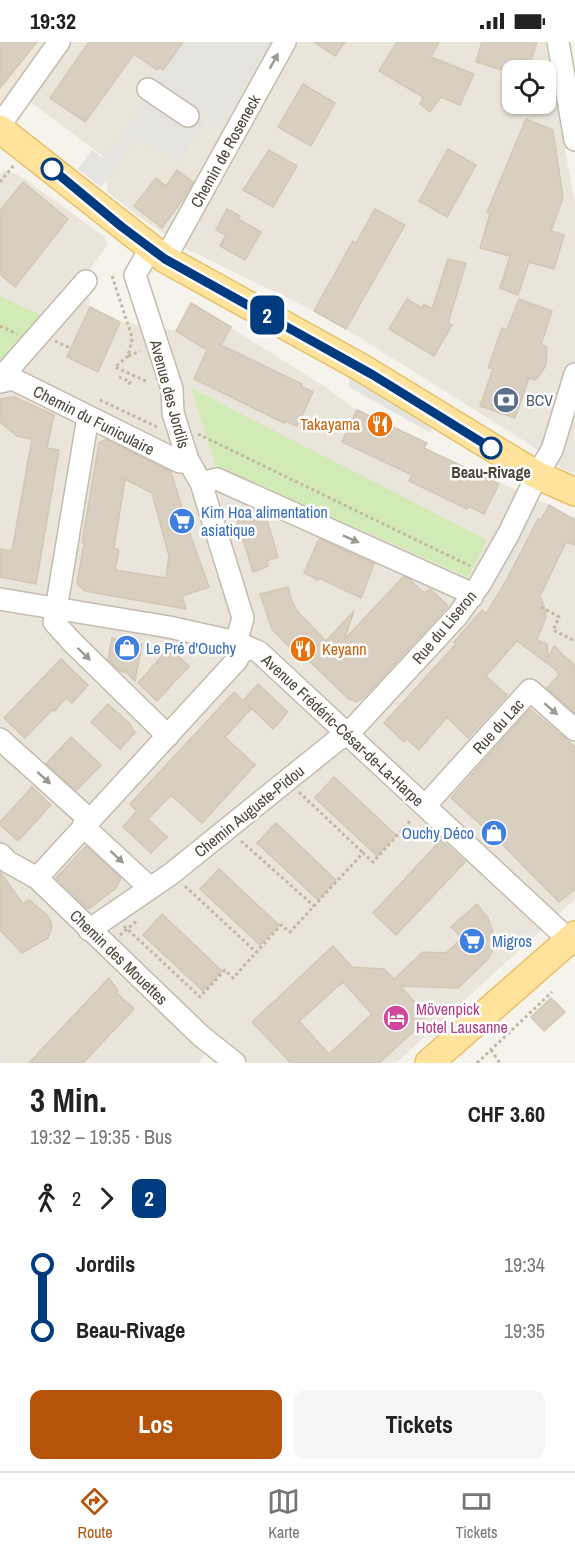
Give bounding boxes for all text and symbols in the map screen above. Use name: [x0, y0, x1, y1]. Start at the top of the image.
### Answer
text: 19:32: [30, 6, 76, 36]
one-way arrow: [269, 52, 279, 69]
map controls: [502, 60, 556, 114]
button: locate: [502, 60, 556, 114]
street label: Chemin de Roseneck: [185, 90, 265, 212]
unlabelled marker: [41, 158, 63, 180]
line badge: 2: [248, 296, 286, 334]
text: 2: [262, 301, 272, 330]
street label: Avenue des Jordils: [145, 336, 195, 451]
street label: Chemin du Funiculaire: [30, 380, 158, 460]
bank icon: BCV: [491, 385, 521, 415]
place label: BCV: [526, 389, 553, 411]
restaurant icon: Takayama: [365, 409, 395, 439]
place label: Takayama: [300, 413, 361, 435]
marker: Beau-Rivage: [480, 437, 502, 459]
place label: Beau-Rivage: [451, 461, 531, 483]
place label: Kim Hoa alimentation asiatique: [201, 501, 328, 541]
supermarket icon: Kim Hoa alimentation asiatique: [167, 506, 197, 536]
one-way arrow: [343, 535, 360, 544]
street label: Rue du Liseron: [407, 586, 481, 668]
shop icon: Le Pré d'Ouchy: [112, 633, 142, 663]
restaurant icon: Keyann: [288, 634, 318, 664]
place label: Le Pré d'Ouchy: [146, 637, 236, 659]
place label: Keyann: [322, 638, 367, 660]
one-way arrow: [76, 647, 90, 661]
street label: Avenue Frédéric-César-de-La-Harpe: [256, 648, 429, 811]
street label: Rue du Lac: [467, 693, 529, 758]
one-way arrow: [543, 702, 558, 715]
street label: Chemin Auguste-Pidou: [189, 760, 309, 862]
one-way arrow: [36, 771, 51, 785]
shop icon: Ouchy Déco: [479, 818, 509, 848]
place label: Ouchy Déco: [402, 822, 474, 844]
one-way arrow: [109, 850, 124, 863]
street label: Chemin des Mouettes: [65, 905, 173, 1009]
supermarket icon: Migros: [457, 926, 487, 956]
place label: Migros: [492, 930, 532, 952]
place label: Mövenpick Hotel Lausanne: [416, 998, 508, 1038]
hotel icon: Mövenpick Hotel Lausanne: [381, 1003, 411, 1033]
text: 3 Min.: [30, 1078, 107, 1122]
text: CHF 3.60: [468, 1099, 545, 1129]
text: 19:32 – 19:35 · Bus: [30, 1123, 172, 1150]
icon: walk: [30, 1182, 63, 1215]
icon: forward: [90, 1182, 123, 1215]
text: 2: [144, 1184, 154, 1213]
text: 2: [72, 1185, 81, 1212]
text: Jordils: [76, 1249, 135, 1279]
text: 19:34: [504, 1251, 545, 1278]
text: Beau-Rivage: [76, 1315, 185, 1345]
text: 19:35: [504, 1317, 545, 1344]
button: Los: [30, 1390, 282, 1459]
button: Tickets: [294, 1390, 545, 1459]
tab: Route: [77, 1485, 113, 1543]
tab: Karte: [267, 1485, 300, 1543]
tab: Tickets: [455, 1485, 497, 1543]

